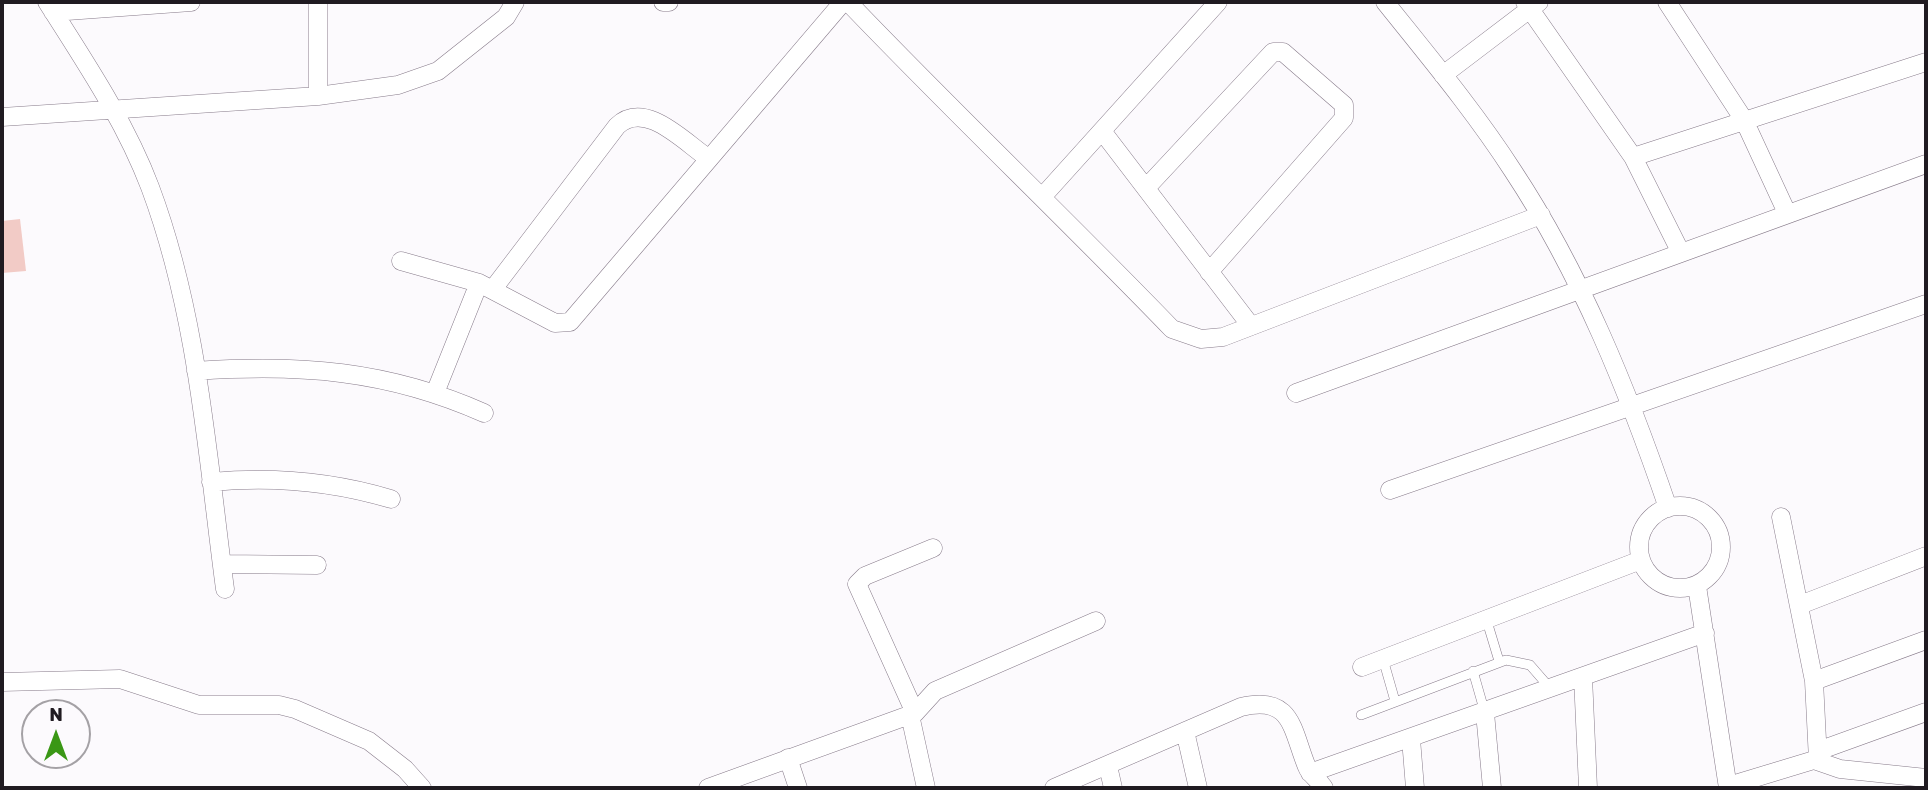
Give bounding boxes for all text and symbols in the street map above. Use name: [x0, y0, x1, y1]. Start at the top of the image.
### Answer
north arrow: [21, 699, 91, 769]
text: N: [49, 703, 63, 726]

